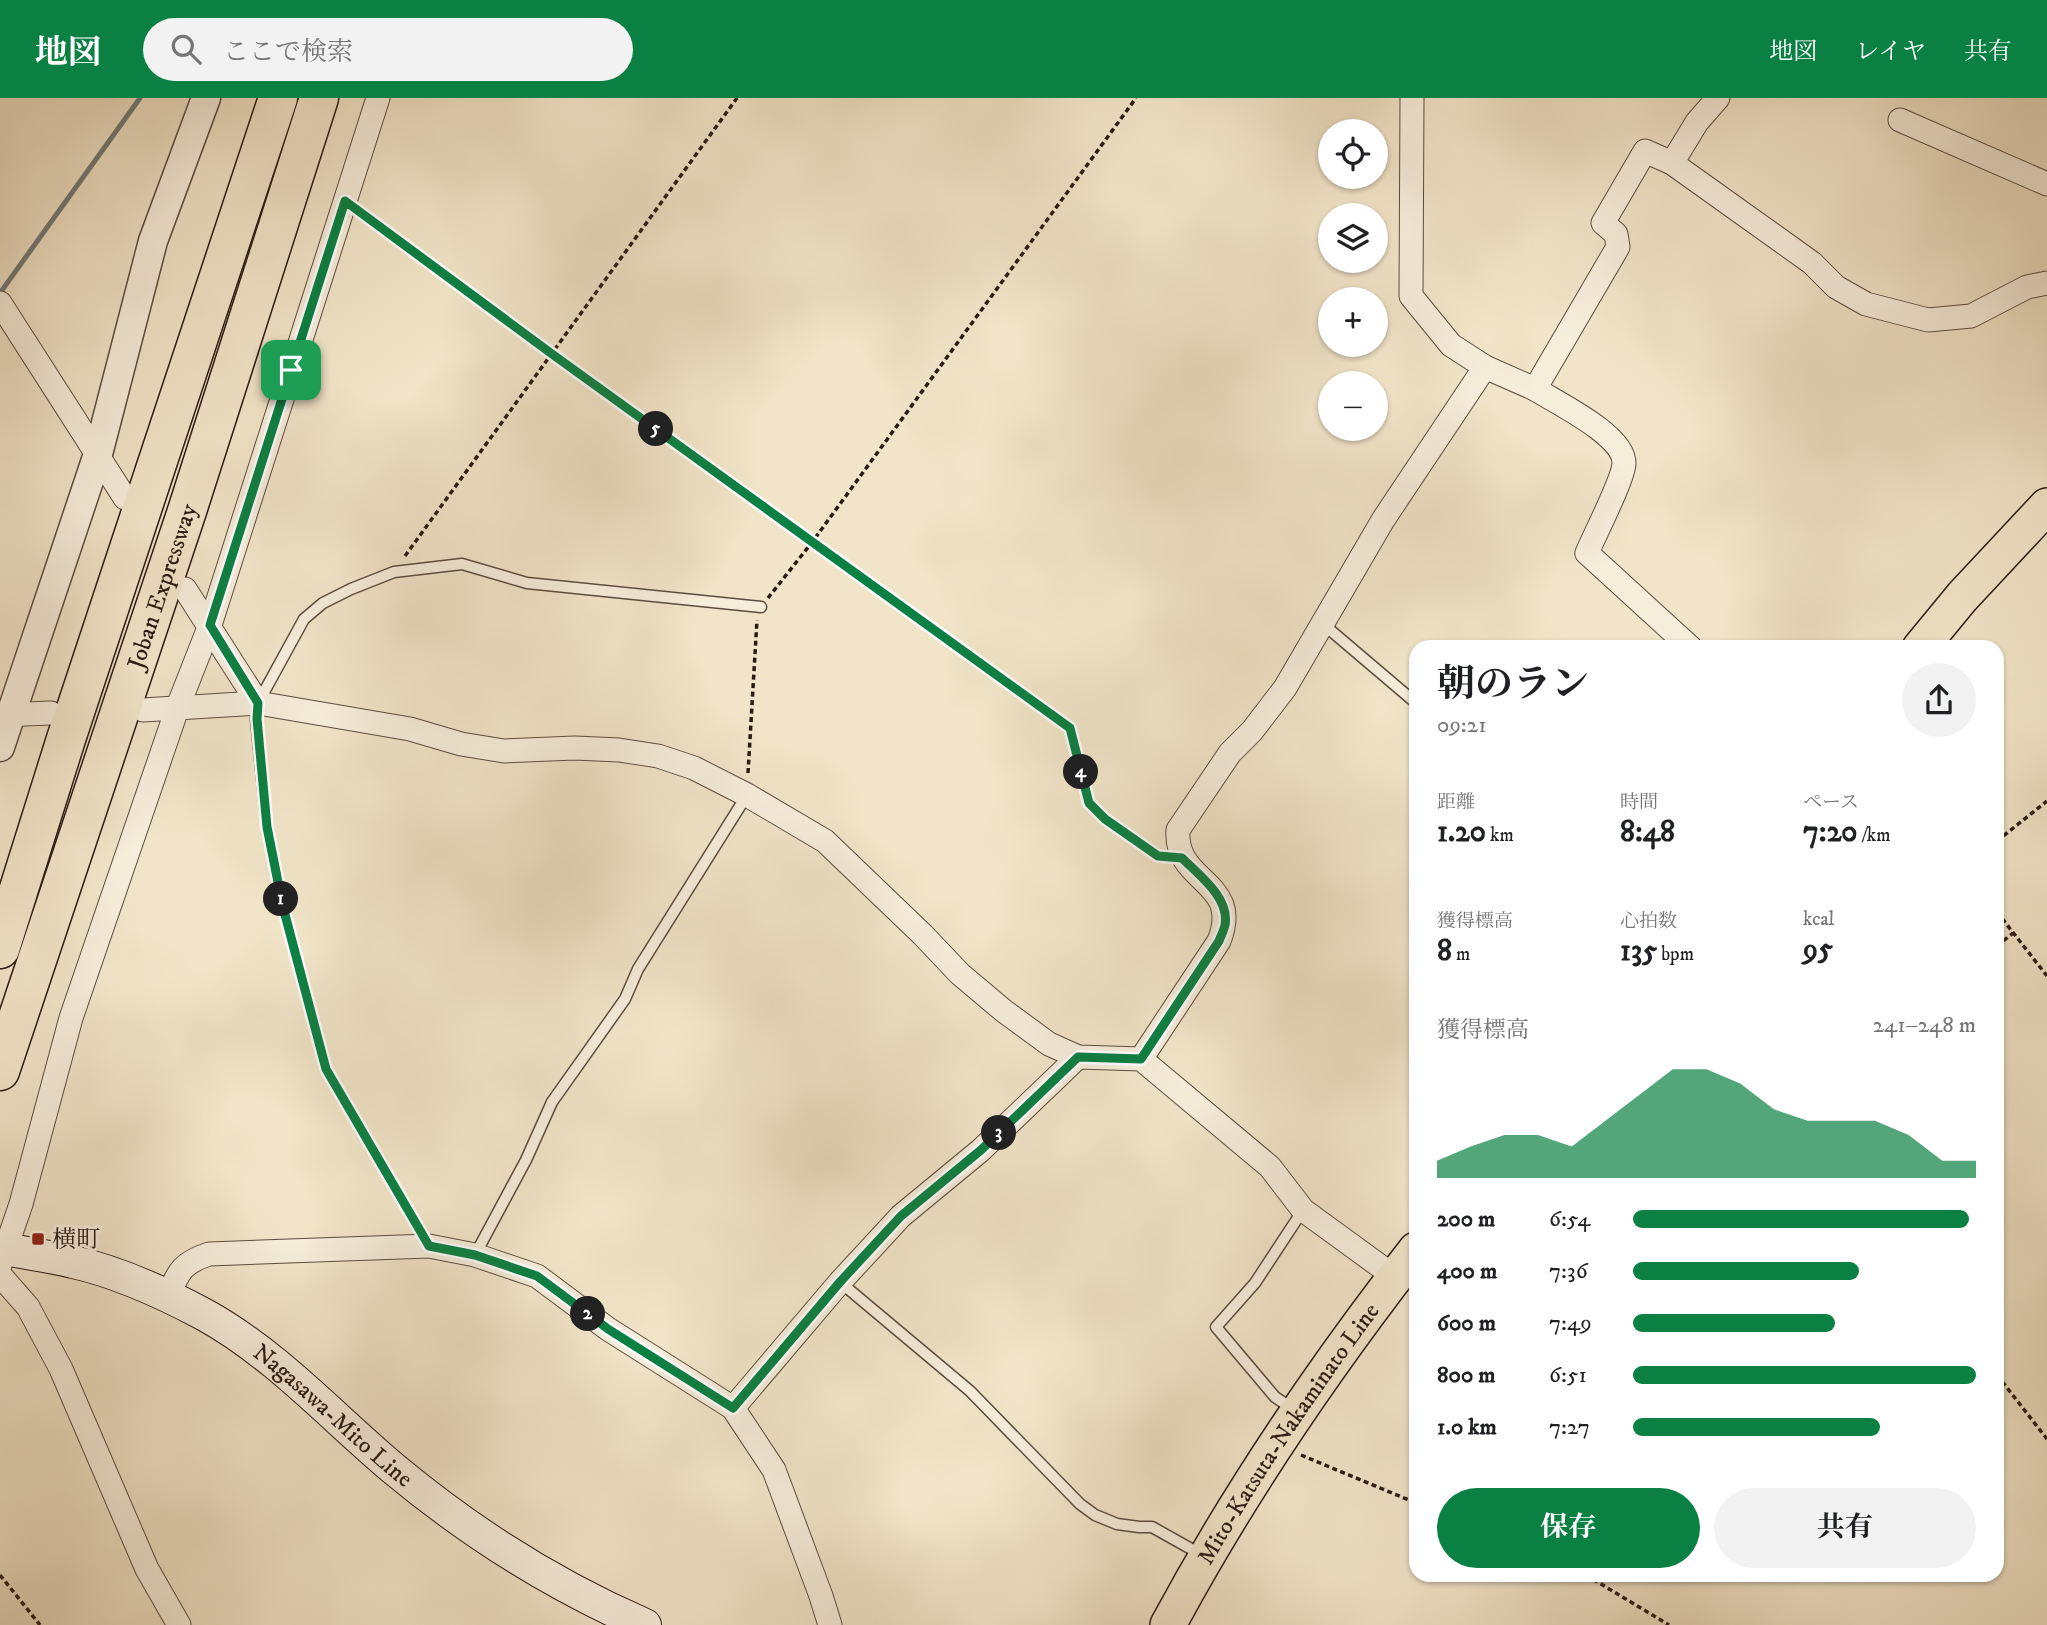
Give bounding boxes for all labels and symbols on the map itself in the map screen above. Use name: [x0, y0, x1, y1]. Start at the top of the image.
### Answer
pin: [261, 340, 321, 400]
pin: 5: [638, 412, 674, 446]
street label: Joban Expressway: [121, 500, 204, 675]
pin: 4: [1064, 754, 1098, 790]
pin: 1: [264, 882, 298, 916]
pin: 3: [982, 1116, 1016, 1150]
place label: 横町: [52, 1225, 100, 1255]
marker: 横町: [30, 1231, 46, 1247]
pin: 2: [570, 1296, 606, 1332]
street label: Mito-Katsuta-Nakaminato Line: [1191, 1297, 1386, 1570]
street label: Nagasawa-Mito Line: [247, 1338, 419, 1494]

